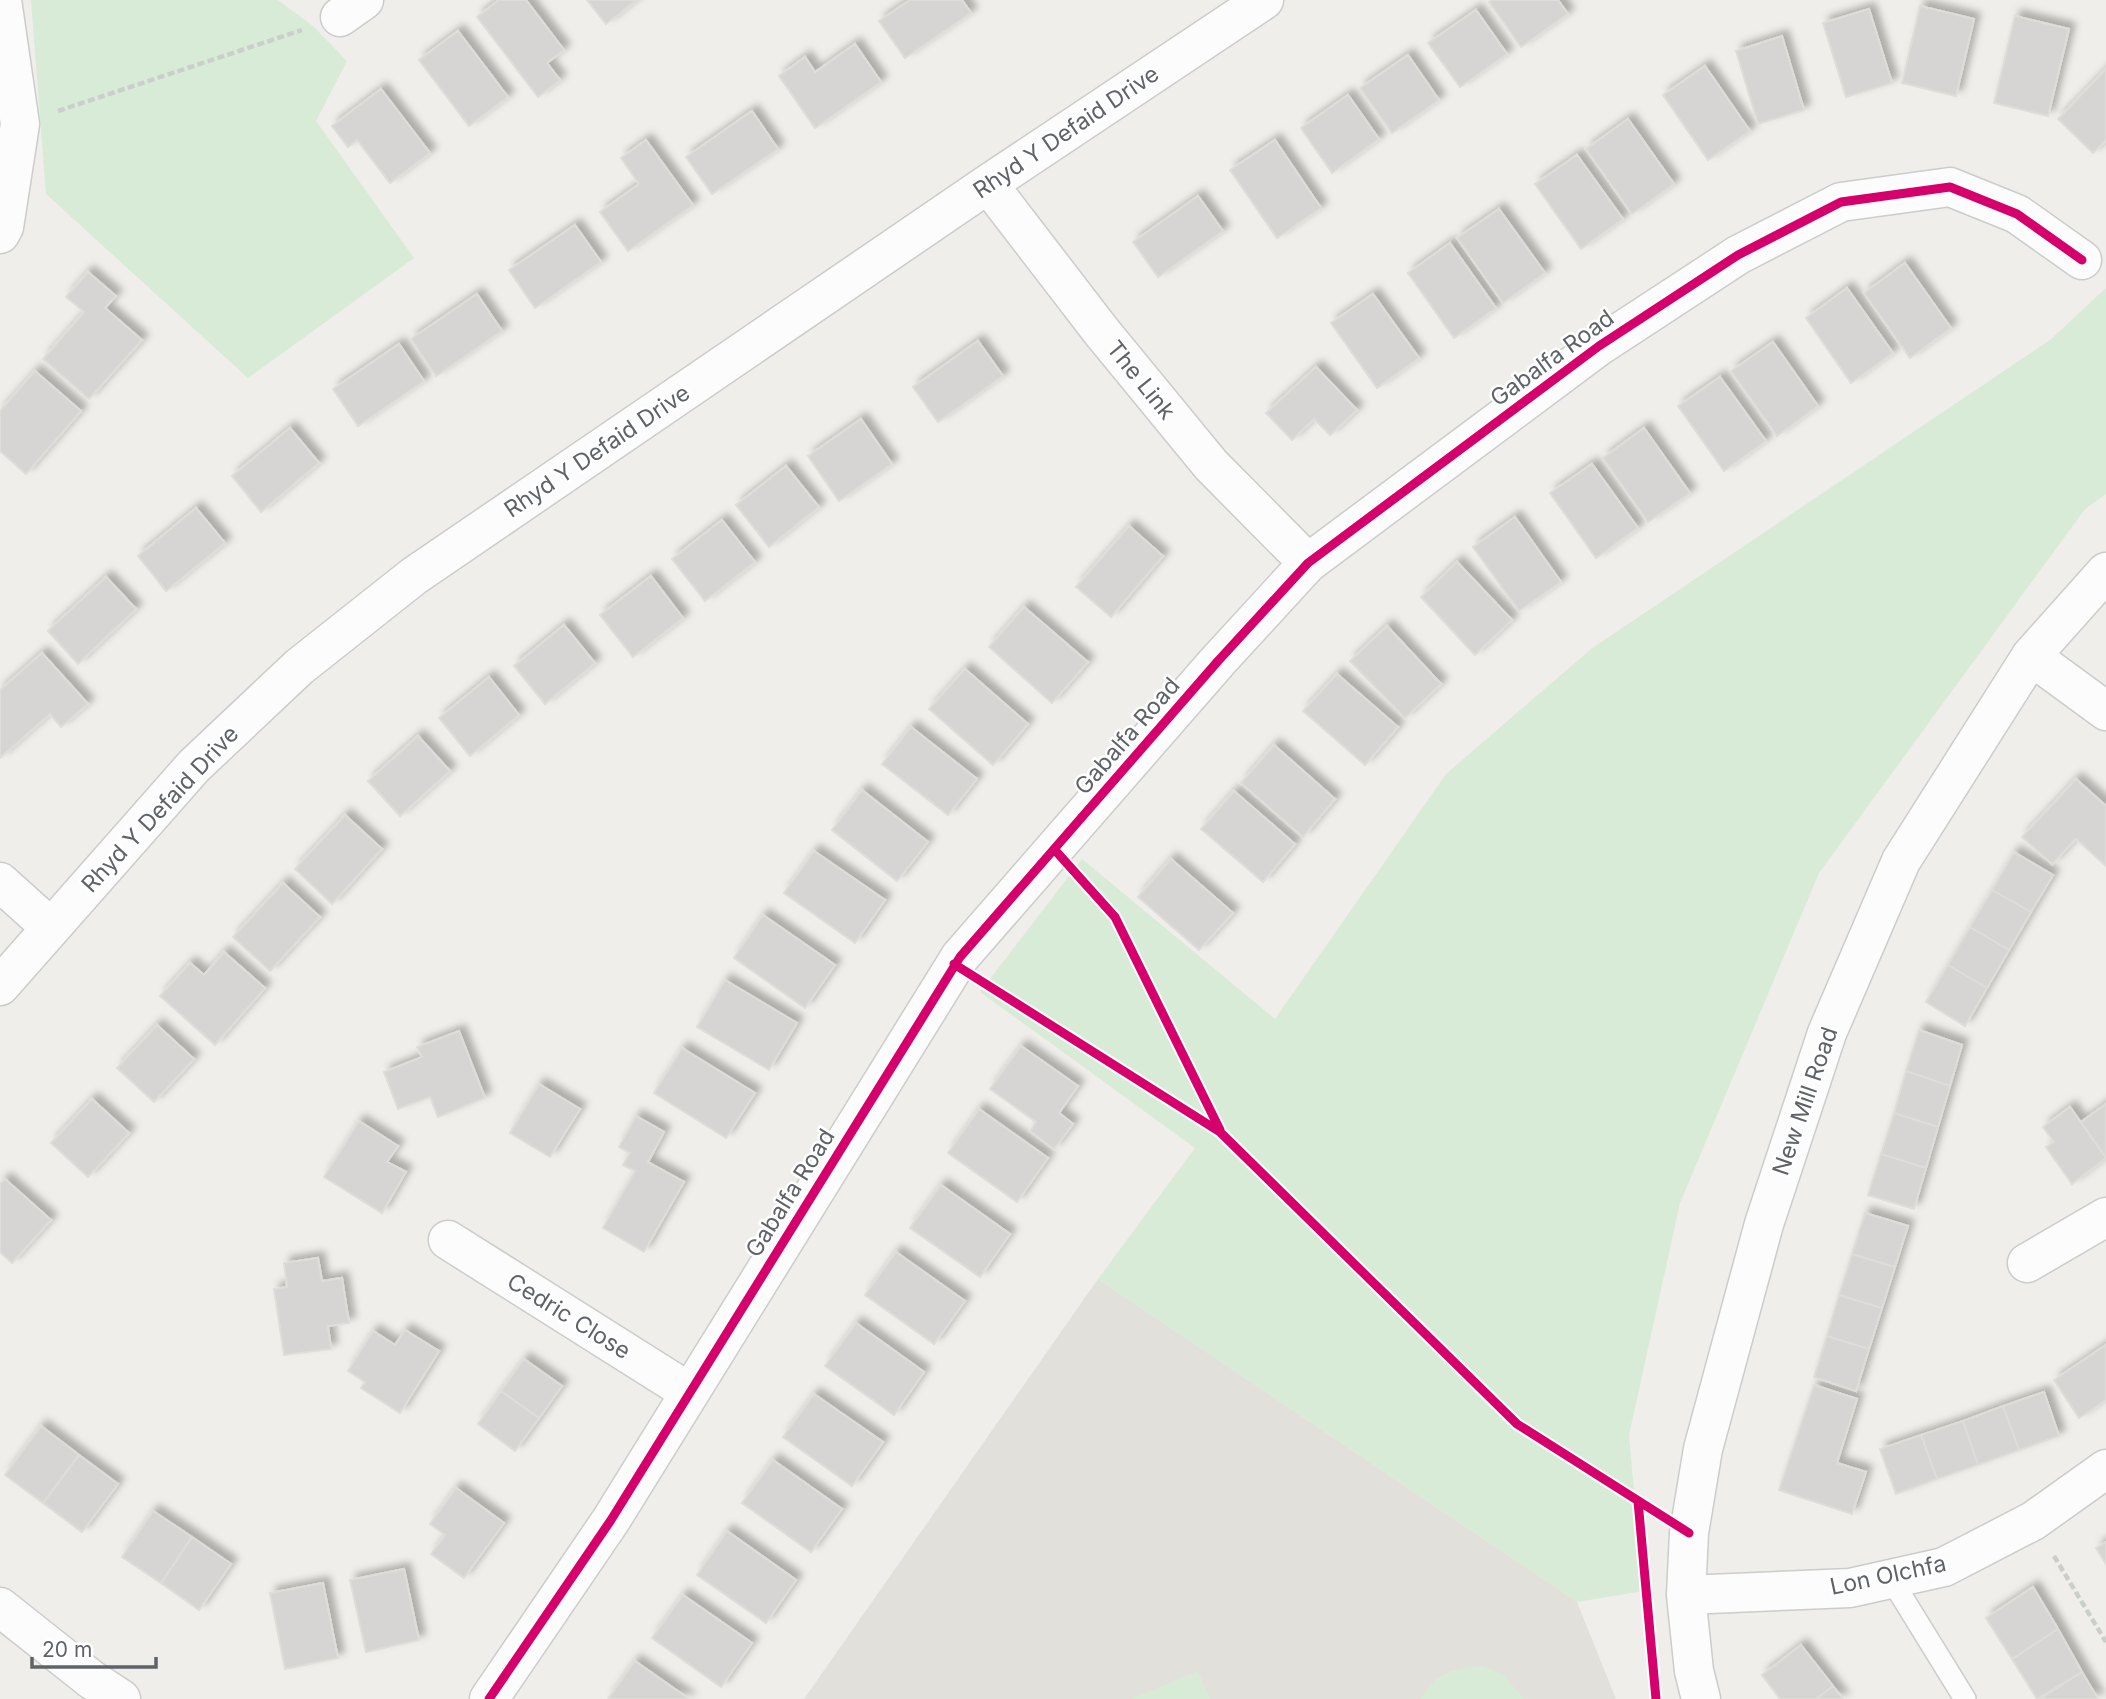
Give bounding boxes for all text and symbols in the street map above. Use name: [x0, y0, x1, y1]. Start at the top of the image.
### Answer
street label: Rhyd Y Defaid Drive: [968, 60, 1164, 204]
street label: Gabalfa Road: [1485, 304, 1619, 412]
street label: The Link: [1101, 335, 1181, 425]
street label: Rhyd Y Defaid Drive: [499, 379, 695, 523]
street label: Gabalfa Road: [1069, 672, 1185, 800]
street label: Rhyd Y Defaid Drive: [76, 720, 244, 898]
street label: New Mill Road: [1767, 1023, 1843, 1179]
street label: Gabalfa Road: [739, 1124, 841, 1262]
street label: Cedric Close: [502, 1267, 636, 1365]
street label: Lon Olchfa: [1827, 1549, 1949, 1601]
scale bar: [32, 1626, 156, 1670]
text: 20 m: [42, 1637, 92, 1662]

